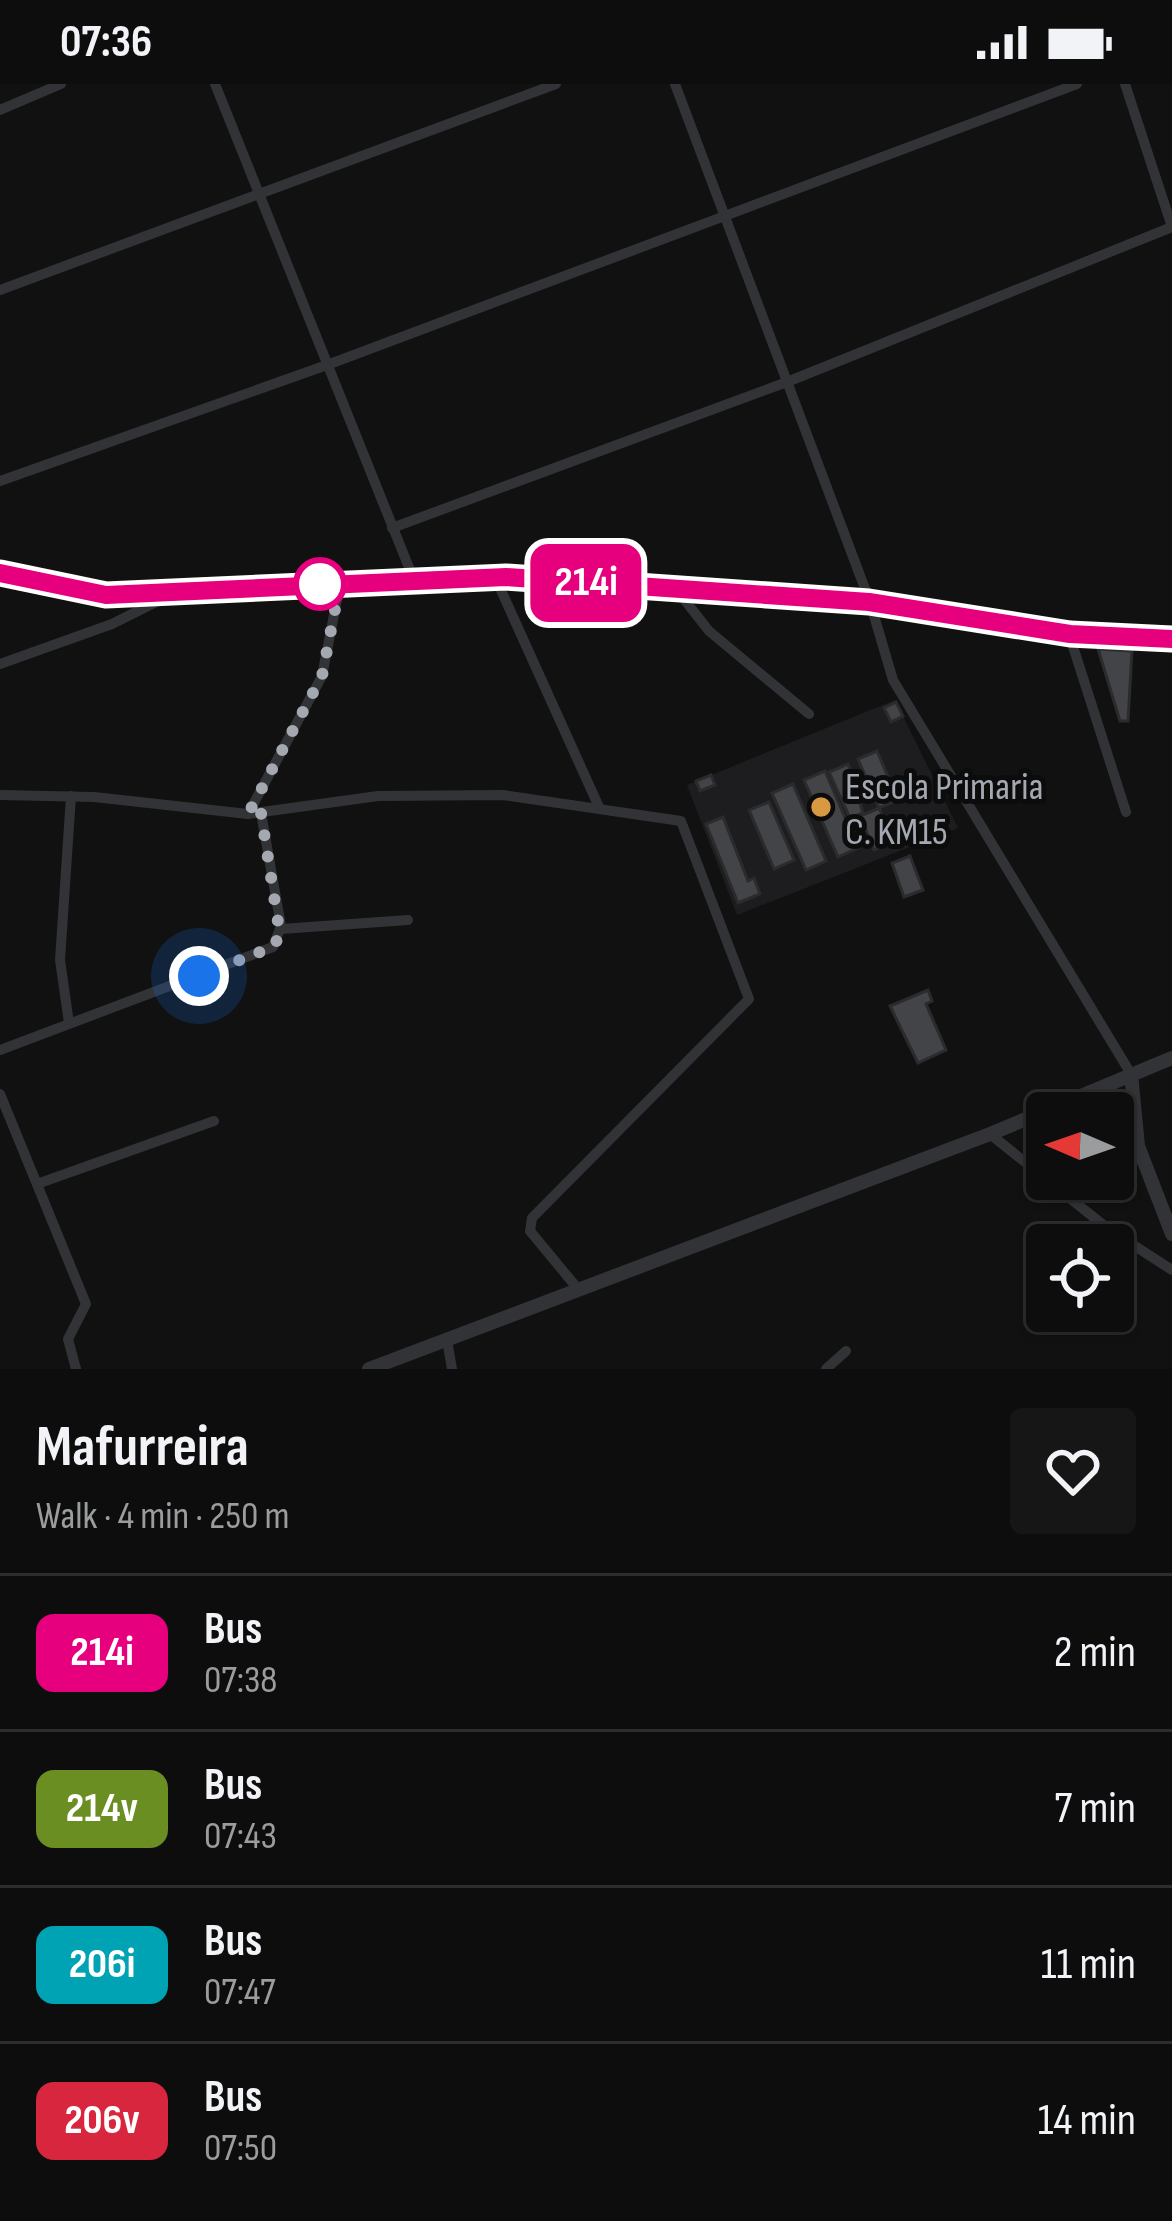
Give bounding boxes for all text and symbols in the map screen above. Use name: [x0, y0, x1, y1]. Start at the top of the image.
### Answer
text: 07:36: [60, 15, 152, 70]
line badge: 214i: [502, 544, 670, 622]
text: 214i: [554, 557, 618, 608]
unlabelled marker: [295, 559, 345, 609]
place label: Escola Primaria C. KM15: [845, 764, 1044, 856]
marker: Escola Primaria C. KM15: [808, 794, 834, 820]
your location: [169, 946, 229, 1006]
north arrow: [1026, 1092, 1134, 1200]
map controls: [1026, 1092, 1134, 1332]
button: locate: [1026, 1224, 1134, 1332]
button: heart: [1010, 1408, 1136, 1534]
text: Mafurreira: [36, 1414, 249, 1482]
text: Walk · 4 min · 250 m: [36, 1493, 290, 1540]
text: Bus: [204, 1602, 262, 1657]
text: 2 min: [1054, 1625, 1136, 1680]
text: 214i: [70, 1627, 134, 1678]
text: 07:38: [204, 1657, 277, 1704]
text: Bus: [204, 1758, 262, 1813]
text: 7 min: [1054, 1781, 1136, 1836]
text: 214v: [66, 1783, 138, 1834]
text: 07:43: [204, 1813, 277, 1860]
text: Bus: [204, 1914, 262, 1969]
text: 11 min: [1041, 1937, 1136, 1992]
text: 206i: [69, 1939, 135, 1990]
text: 07:47: [204, 1969, 276, 2016]
text: Bus: [204, 2070, 262, 2125]
text: 14 min: [1038, 2093, 1136, 2148]
text: 206v: [64, 2095, 140, 2146]
text: 07:50: [204, 2125, 277, 2172]

